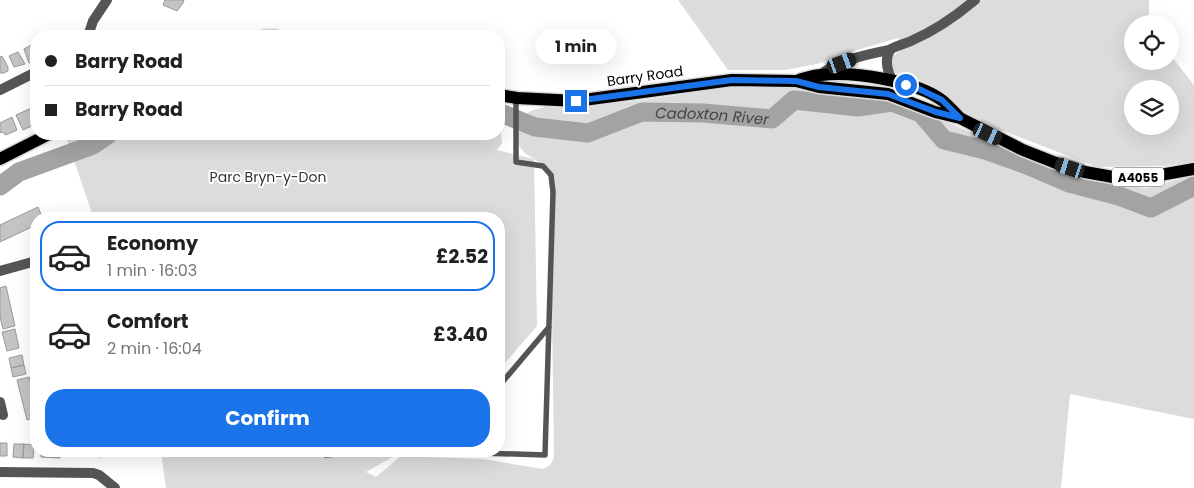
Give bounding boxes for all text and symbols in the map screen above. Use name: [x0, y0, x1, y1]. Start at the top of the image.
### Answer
map controls: [1124, 15, 1179, 135]
button: locate: [1124, 15, 1179, 70]
callout: 1 min: [535, 28, 617, 64]
text: 1 min: [555, 35, 597, 58]
text: Barry Road: [75, 48, 183, 75]
car: [825, 51, 858, 75]
street label: Barry Road: [606, 61, 684, 91]
route start: [895, 74, 917, 96]
button: layers: [1124, 80, 1179, 135]
route end: [565, 90, 587, 112]
text: Barry Road: [75, 96, 183, 123]
water label: Cadoxton River: [655, 102, 770, 129]
car: [971, 121, 1004, 147]
car: [1053, 156, 1086, 180]
park label: Parc Bryn-y-Don: [210, 167, 326, 187]
road number: A4055: [1112, 168, 1164, 186]
text: Economy: [107, 230, 198, 257]
icon: car: [47, 234, 92, 279]
text: £2.52: [436, 243, 488, 270]
text: 1 min · 16:03: [107, 259, 197, 282]
text: Comfort: [107, 308, 189, 335]
icon: car: [47, 312, 92, 357]
text: £3.40: [433, 321, 488, 348]
text: 2 min · 16:04: [107, 337, 202, 360]
button: Confirm: [45, 389, 490, 447]

